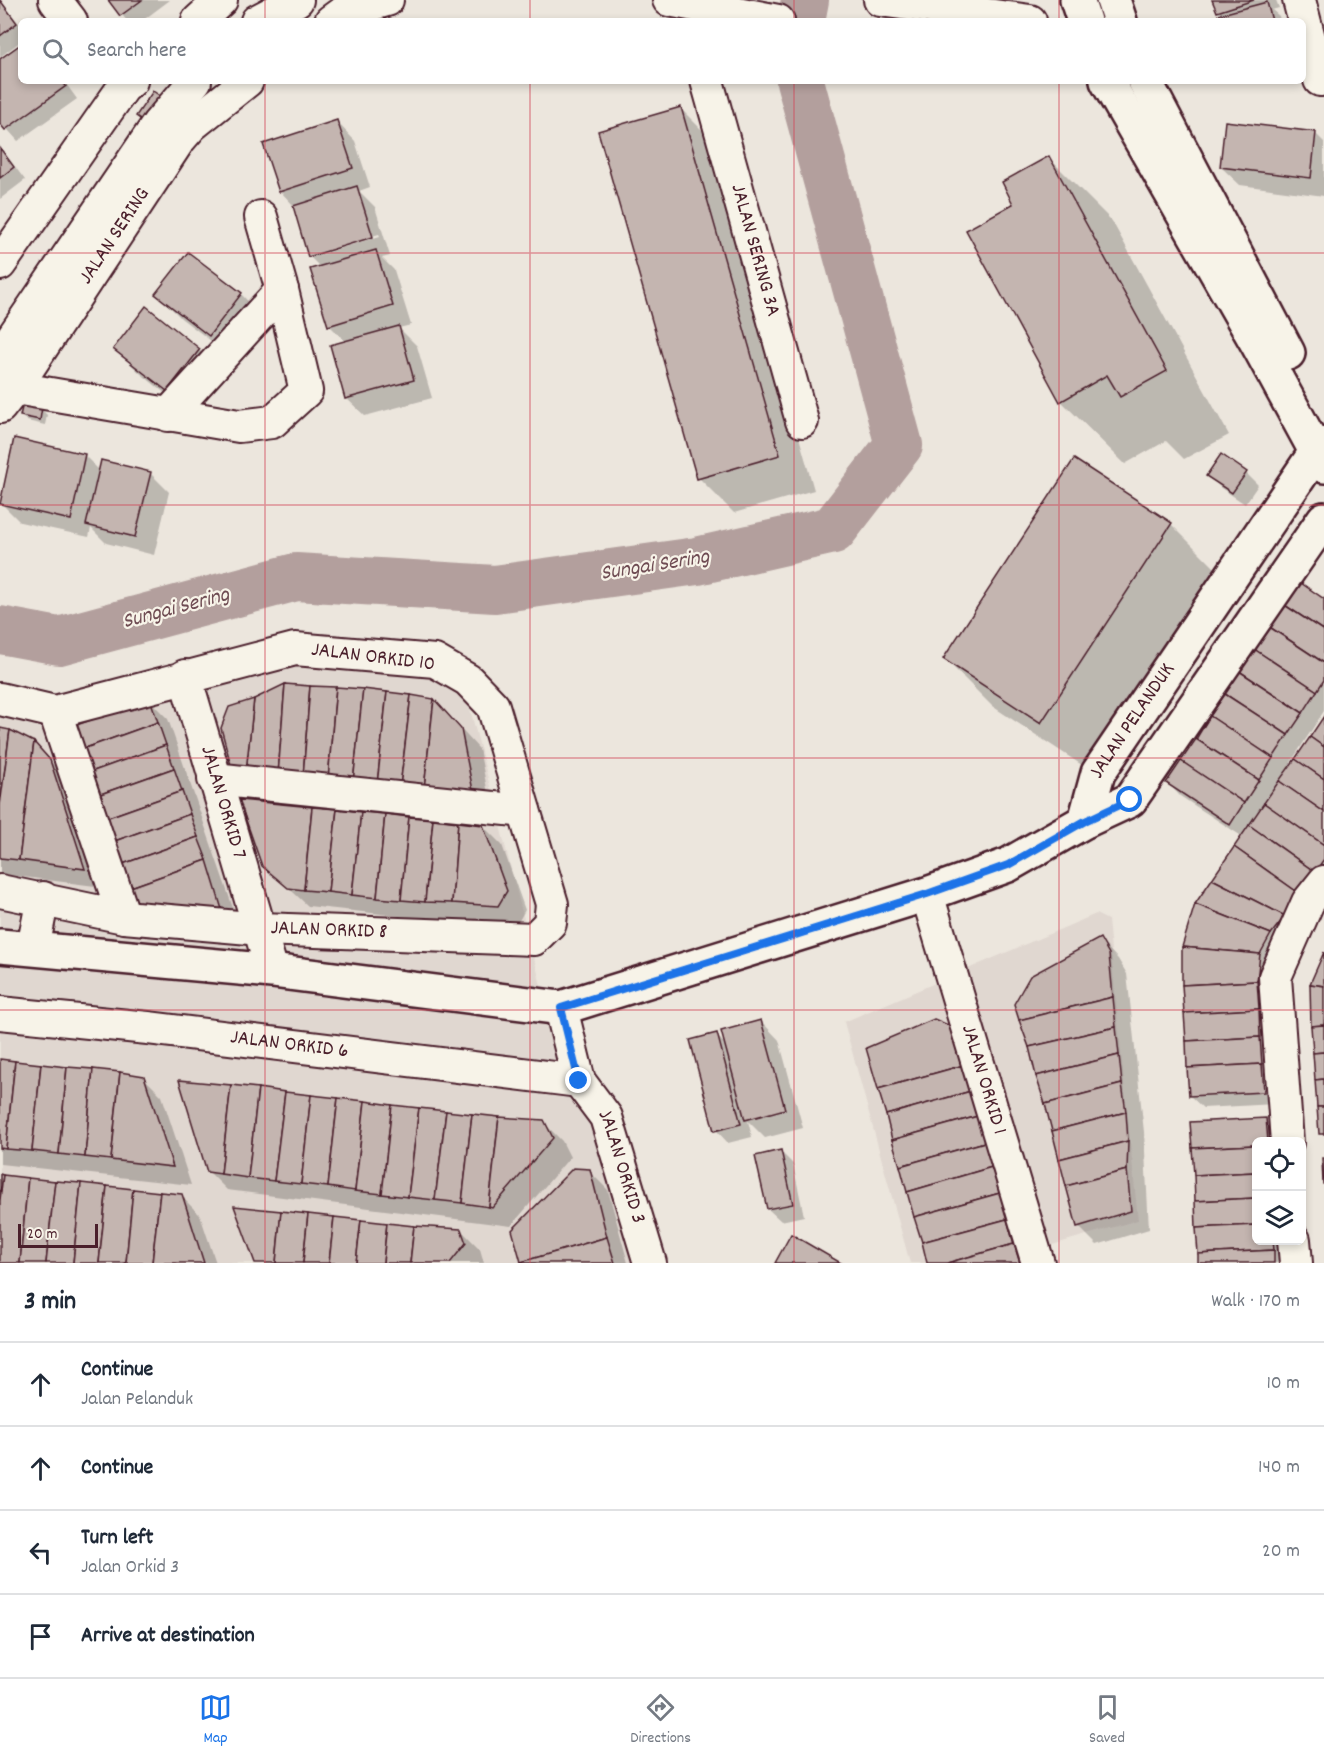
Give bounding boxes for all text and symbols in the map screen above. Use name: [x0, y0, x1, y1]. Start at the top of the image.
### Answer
search box: [18, 18, 1306, 84]
icon: search: [39, 35, 72, 68]
text: Search here: [87, 36, 186, 67]
street label: JALAN SERING 3A: [722, 181, 787, 320]
street label: JALAN SERING: [72, 182, 158, 291]
water label: Sungai Sering: [598, 542, 713, 590]
water label: Sungai Sering: [119, 579, 234, 638]
street label: JALAN ORKID 10: [309, 636, 437, 680]
street label: JALAN PELANDUK: [1082, 657, 1183, 782]
street label: JALAN ORKID 7: [191, 742, 253, 863]
route start: [1116, 786, 1142, 812]
street label: JALAN ORKID 8: [270, 914, 388, 948]
street label: JALAN ORKID 1: [952, 1021, 1014, 1138]
street label: JALAN ORKID 6: [228, 1023, 350, 1068]
route end: [565, 1067, 591, 1093]
street label: JALAN ORKID 3: [590, 1102, 652, 1227]
map controls: [1252, 1137, 1306, 1245]
button: locate: [1252, 1137, 1306, 1191]
button: layers: [1252, 1191, 1306, 1245]
scale bar: [18, 1221, 98, 1248]
text: 20 m: [27, 1223, 57, 1246]
text: 3 min: [24, 1284, 76, 1321]
text: Walk · 170 m: [1211, 1288, 1300, 1316]
text: Continue: [81, 1355, 153, 1386]
icon: ahead: [24, 1368, 57, 1401]
text: 10 m: [1266, 1370, 1300, 1398]
text: Jalan Pelanduk: [81, 1386, 193, 1414]
icon: ahead: [24, 1452, 57, 1485]
text: Continue: [81, 1453, 153, 1484]
text: 140 m: [1258, 1454, 1300, 1482]
text: Turn left: [81, 1523, 153, 1554]
icon: left: [24, 1536, 57, 1569]
text: 20 m: [1262, 1538, 1300, 1566]
text: Jalan Orkid 3: [81, 1554, 179, 1582]
icon: arrive: [24, 1620, 57, 1653]
text: Arrive at destination: [81, 1621, 255, 1652]
tab: Map: [199, 1691, 232, 1750]
tab: Directions: [630, 1691, 691, 1750]
tab: Saved: [1089, 1691, 1125, 1750]

